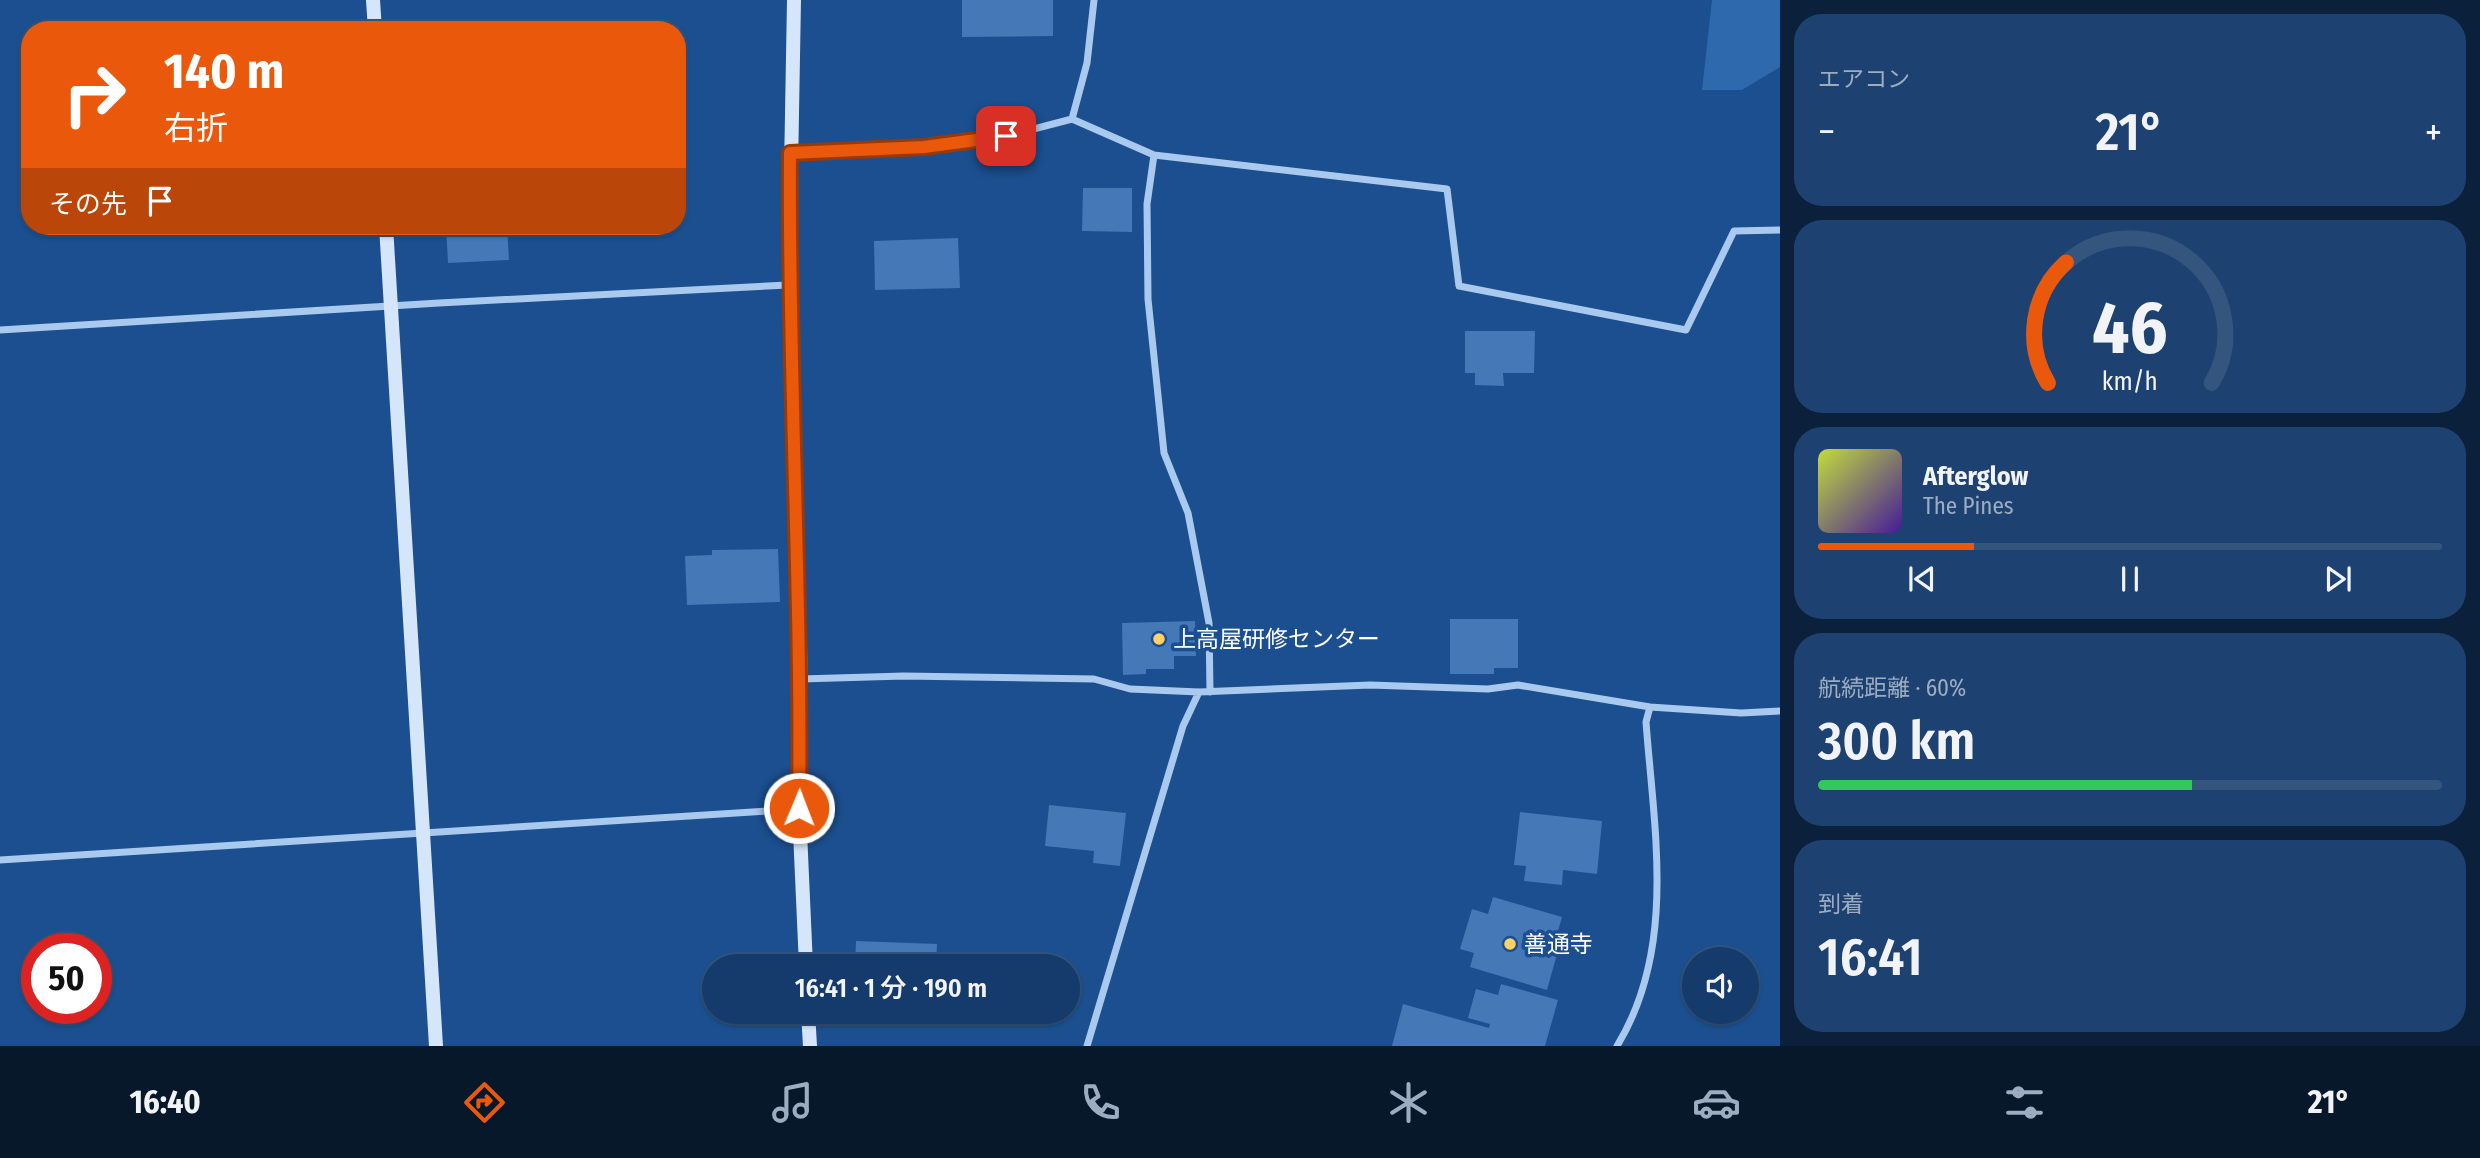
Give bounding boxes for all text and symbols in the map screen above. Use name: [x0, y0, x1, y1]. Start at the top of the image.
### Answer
text: 140 m: [164, 42, 284, 101]
icon: right: [49, 49, 140, 140]
text: エアコン: [1818, 65, 1910, 93]
text: 21°: [2095, 101, 2164, 164]
pin: [976, 106, 1036, 166]
text: 右折: [164, 109, 228, 147]
text: −: [1818, 109, 1835, 155]
text: +: [2425, 109, 2442, 155]
icon: arrive: [987, 117, 1025, 155]
icon: arrive: [141, 182, 179, 220]
text: その先: [49, 189, 127, 220]
text: 46: [2092, 285, 2168, 372]
text: km/h: [2102, 366, 2158, 396]
text: Afterglow: [1923, 461, 2028, 492]
text: The Pines: [1923, 492, 2014, 520]
icon: previous: [1903, 560, 1941, 598]
icon: pause: [2111, 560, 2149, 598]
icon: next: [2319, 560, 2357, 598]
place label: 上高屋研修センター: [1173, 625, 1380, 653]
marker: 上高屋研修センター: [1151, 631, 1167, 647]
text: 航続距離 · 60%: [1818, 674, 1966, 702]
text: 300 km: [1818, 710, 1975, 773]
position arrow: [762, 771, 836, 845]
text: 到着: [1818, 890, 1864, 918]
text: 16:41: [1818, 926, 1923, 989]
place label: 善通寺: [1524, 930, 1593, 958]
speed limit sign: 50: [21, 933, 112, 1024]
marker: 善通寺: [1502, 936, 1518, 952]
map controls: [1682, 947, 1759, 1024]
button: sound: [1682, 947, 1759, 1024]
text: 16:41 · 1 分 · 190 m: [795, 973, 987, 1004]
icon: directions: [460, 1078, 509, 1127]
icon: music: [768, 1078, 817, 1127]
icon: phone: [1076, 1078, 1125, 1127]
icon: climate: [1384, 1078, 1433, 1127]
icon: car: [1692, 1078, 1741, 1127]
icon: filters: [2000, 1078, 2049, 1127]
text: 16:40: [129, 1083, 201, 1121]
text: 21°: [2308, 1083, 2350, 1121]

